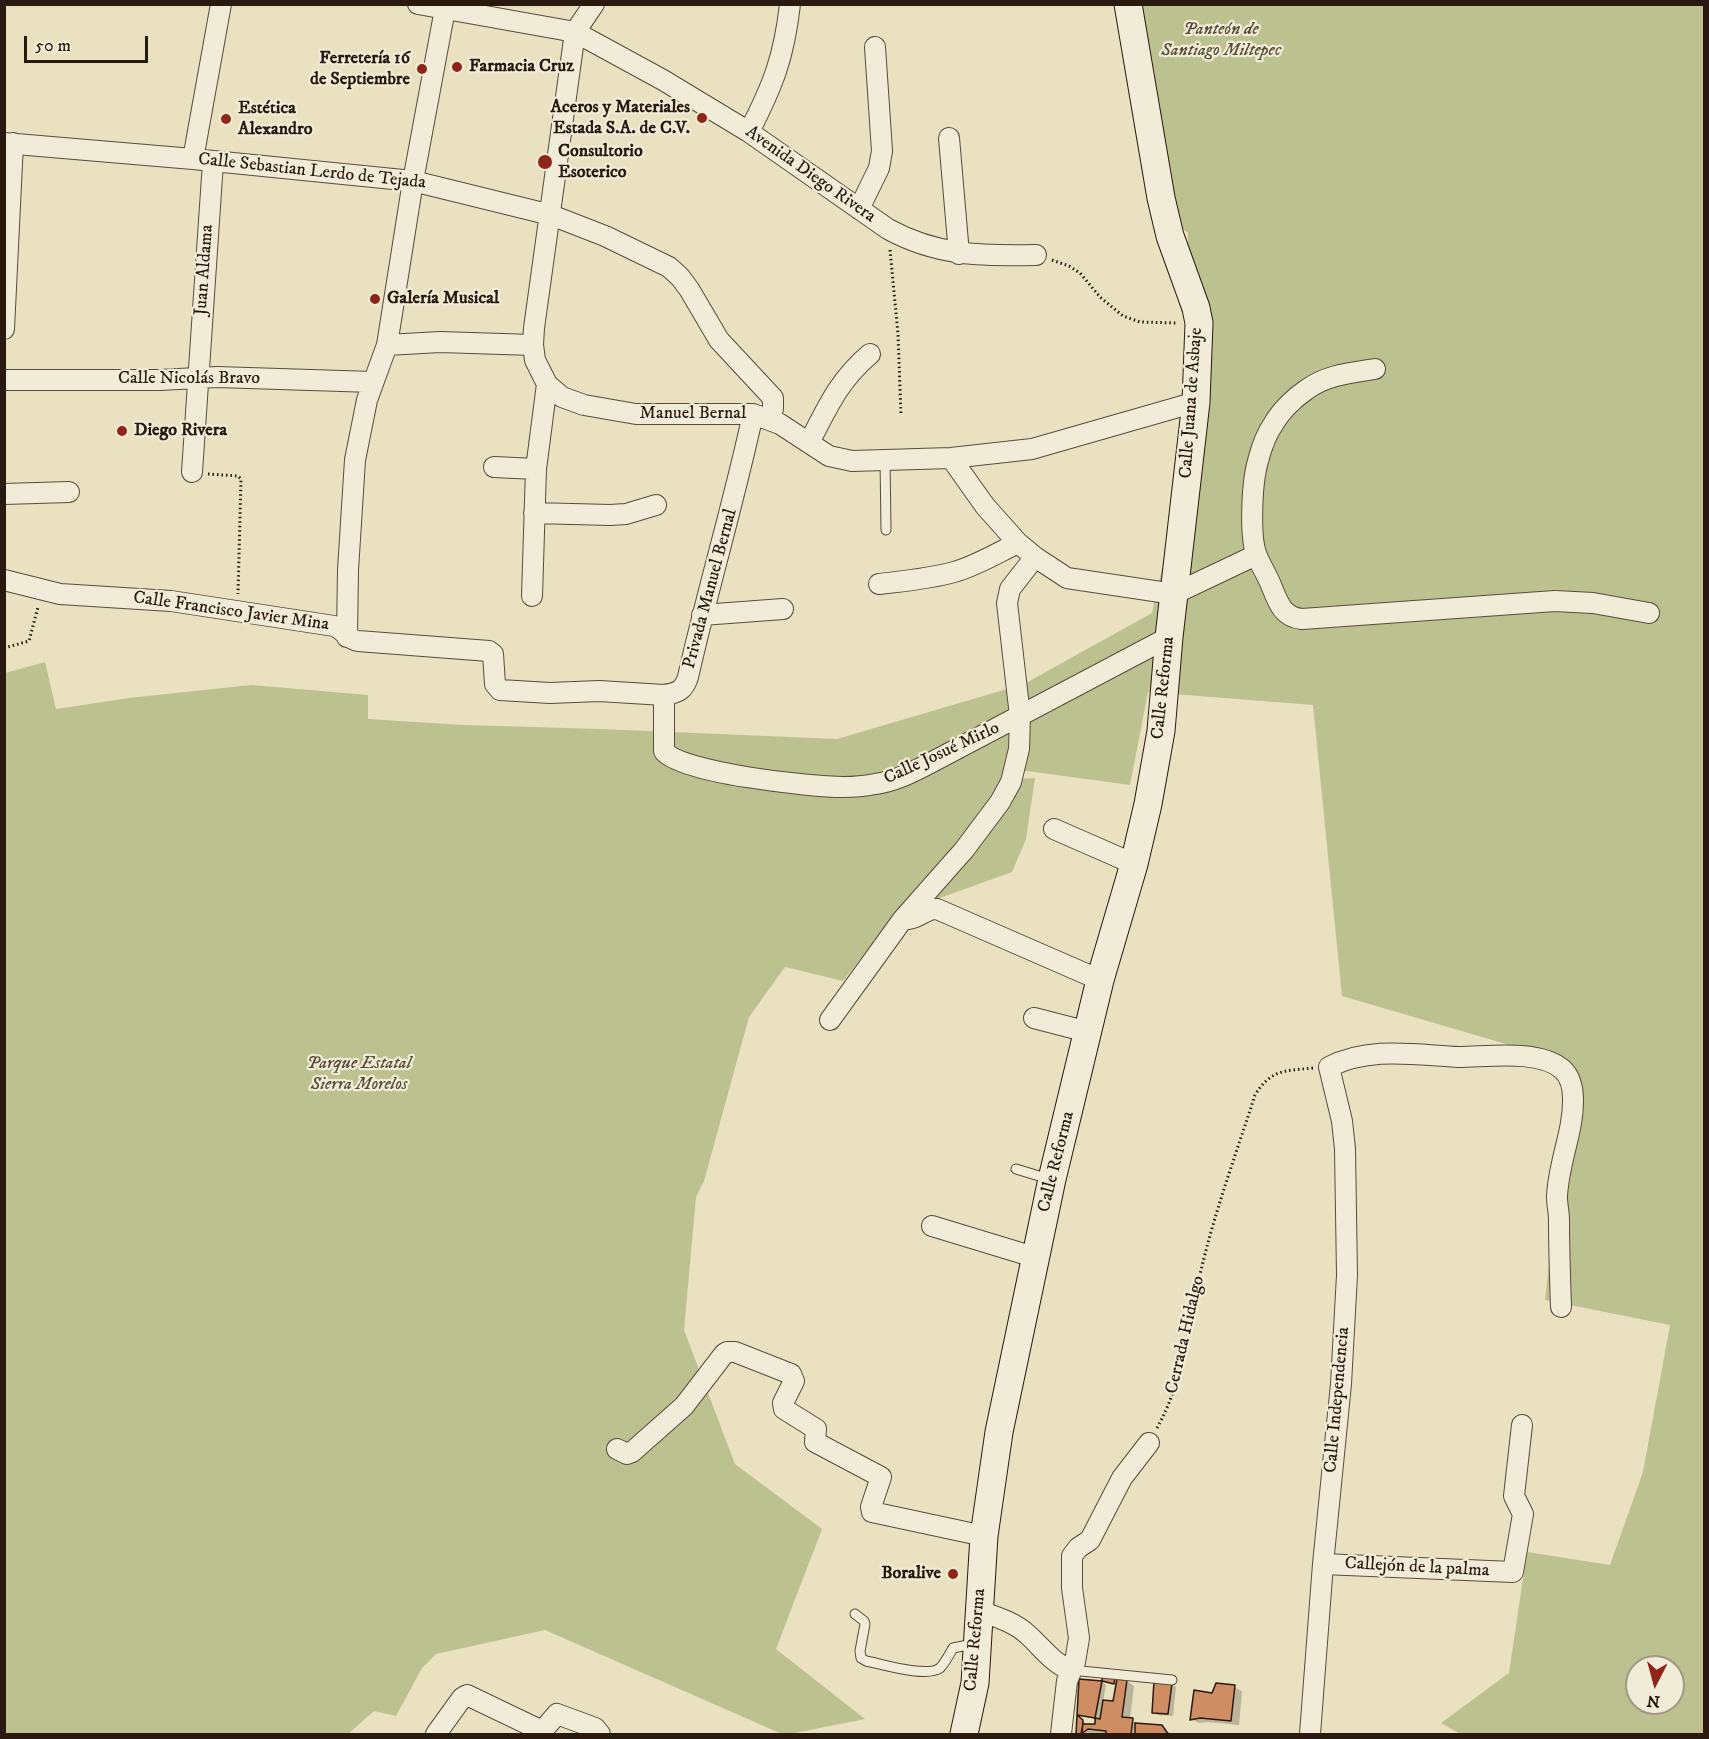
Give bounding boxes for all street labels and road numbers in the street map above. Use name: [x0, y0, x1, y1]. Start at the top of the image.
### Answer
street label: Avenida Diego Rivera: [741, 122, 879, 228]
street label: Calle Sebastian Lerdo de Tejada: [197, 149, 427, 195]
street label: Juan Aldama: [191, 224, 219, 316]
street label: Calle Juana de Asbaje: [1176, 327, 1208, 479]
street label: Calle Nicolás Bravo: [118, 368, 260, 390]
street label: Manuel Bernal: [640, 403, 746, 425]
street label: Privada Manuel Bernal: [679, 507, 743, 671]
street label: Calle Francisco Javier Mina: [132, 588, 330, 636]
street label: Calle Reforma: [1148, 636, 1180, 740]
street label: Calle Josué Mirlo: [881, 718, 1003, 790]
street label: Calle Reforma: [1034, 1109, 1080, 1215]
street label: Cerrada Hidalgo: [1162, 1274, 1210, 1396]
street label: Calle Independencia: [1321, 1326, 1355, 1474]
street label: Callejón de la palma: [1344, 1553, 1490, 1583]
street label: Calle Reforma: [961, 1588, 991, 1692]

